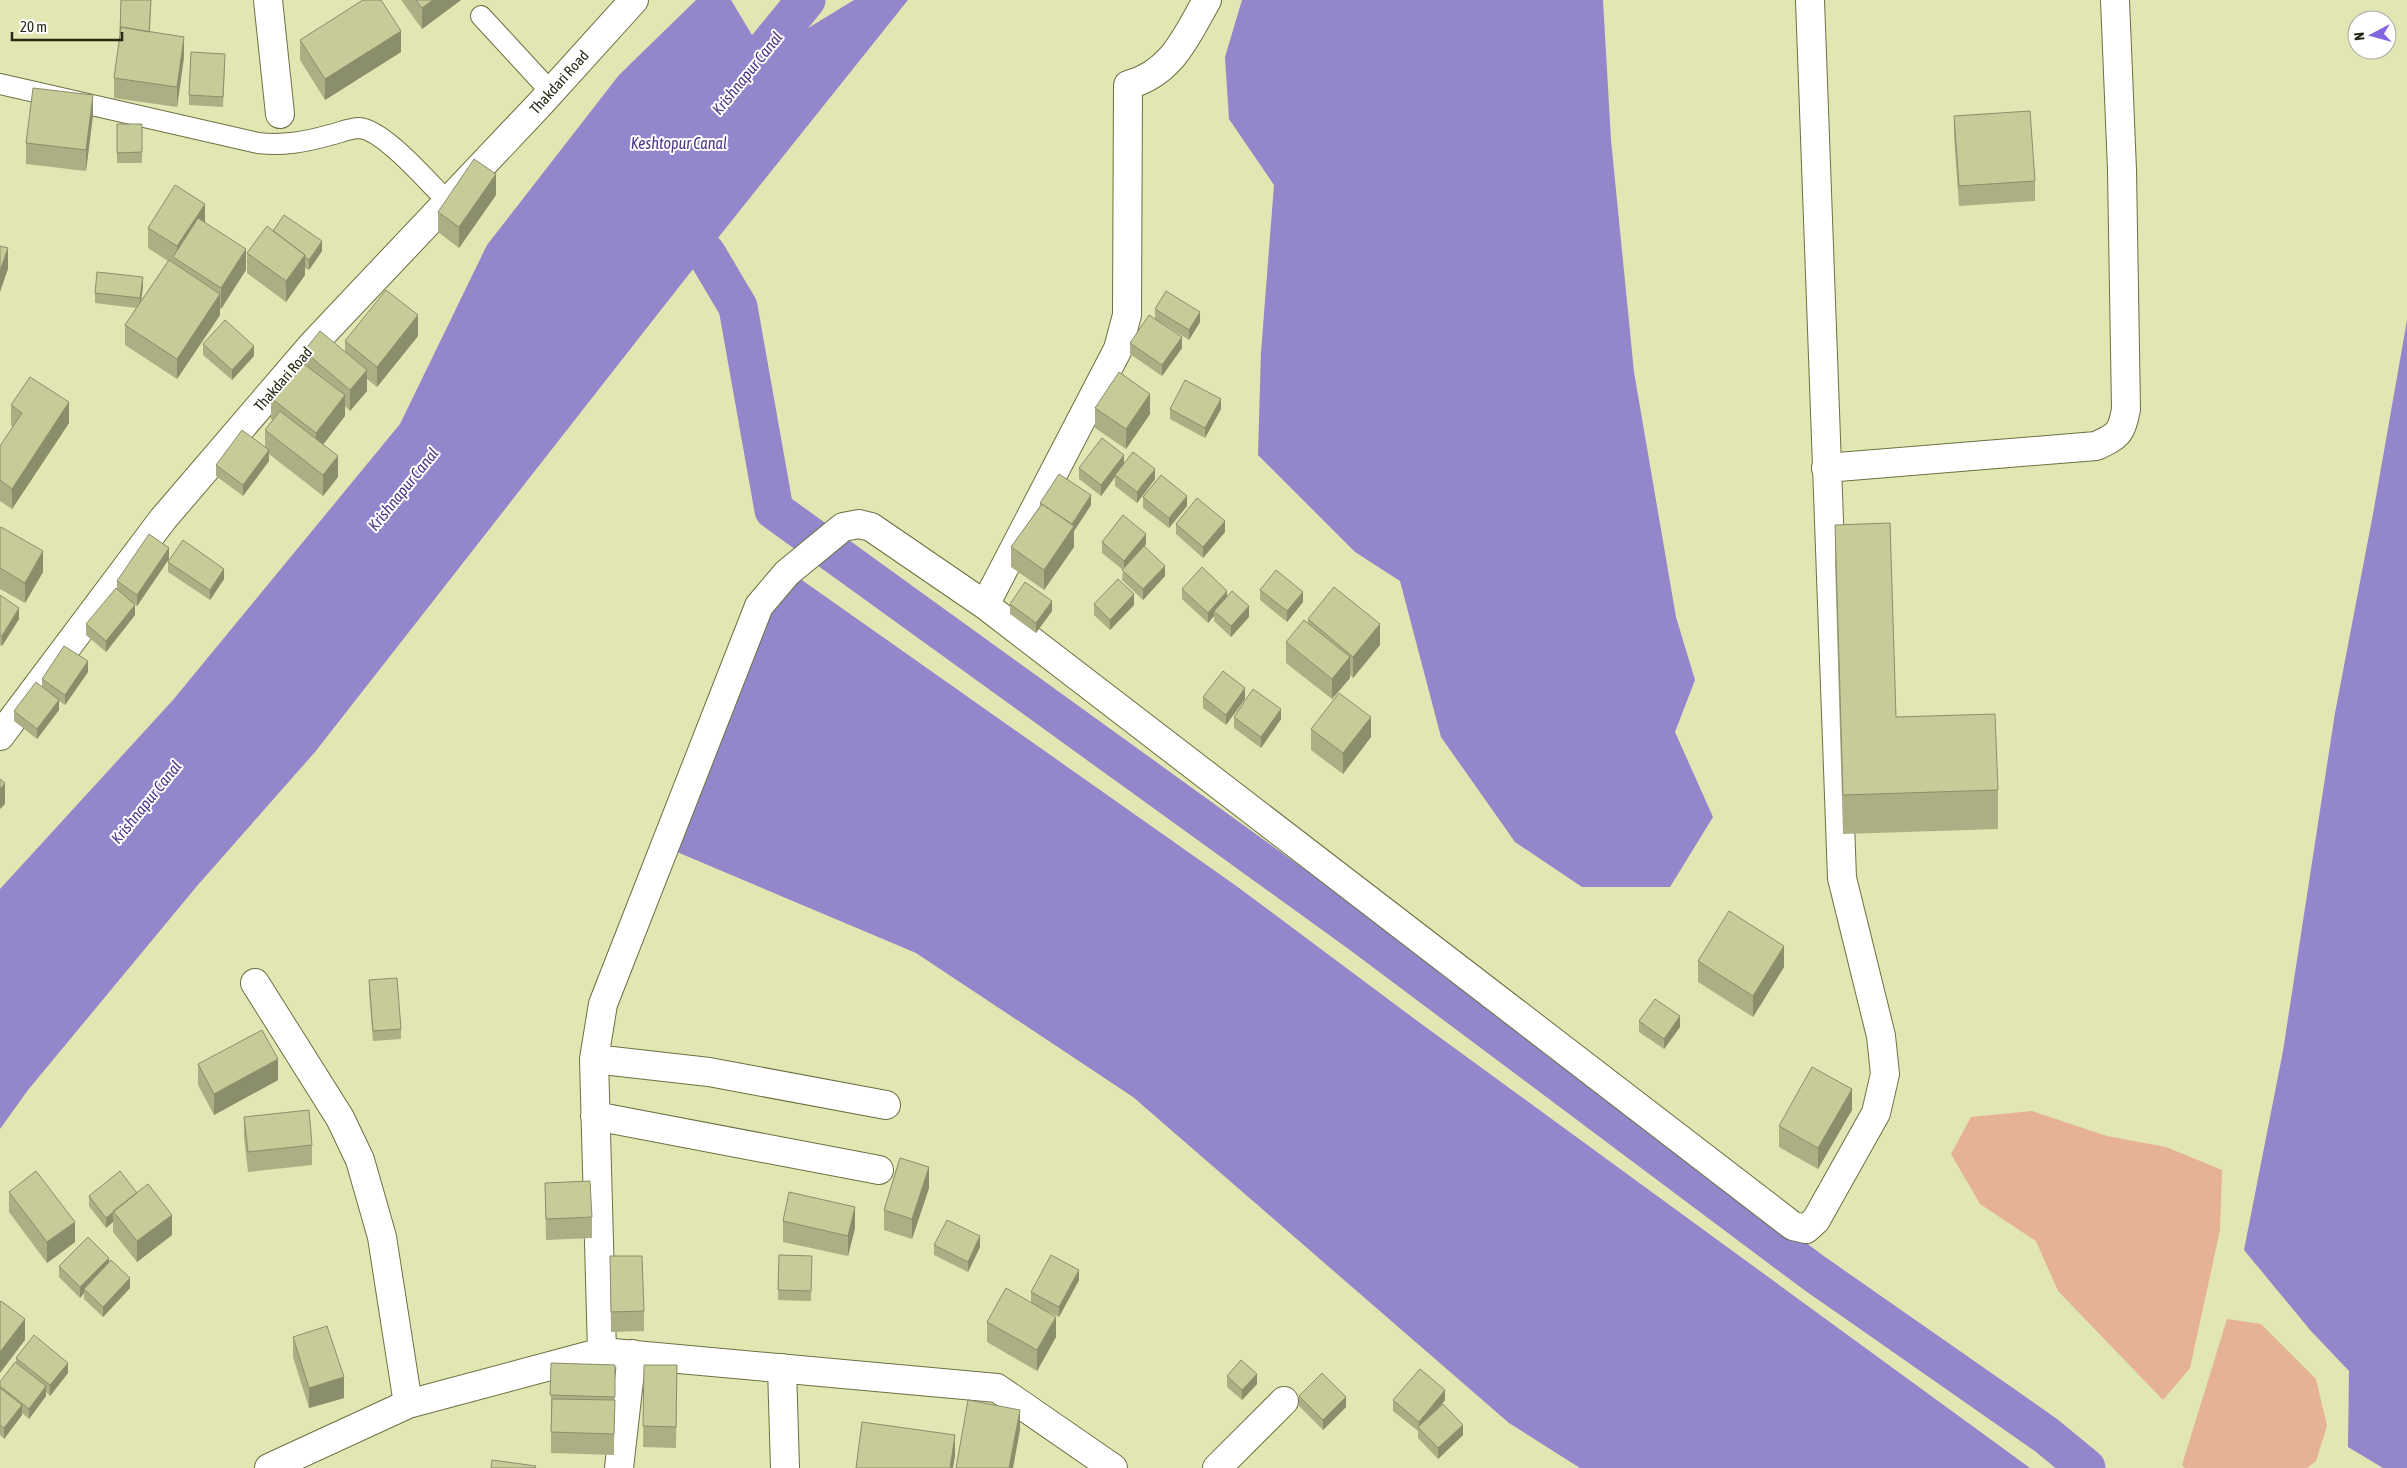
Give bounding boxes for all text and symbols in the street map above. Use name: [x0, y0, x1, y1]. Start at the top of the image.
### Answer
scale bar: [12, 10, 122, 42]
north arrow: [2347, 10, 2397, 60]
text: 20 m: [20, 18, 47, 35]
water label: Krishnapur Canal: [708, 28, 787, 119]
text: N: [2351, 31, 2367, 41]
street label: Thakdari Road: [526, 47, 592, 117]
water label: Keshtopur Canal: [631, 134, 727, 153]
street label: Thakdari Road: [251, 343, 315, 415]
water label: Krishnapur Canal: [364, 444, 443, 535]
water label: Krishnapur Canal: [107, 757, 186, 848]

